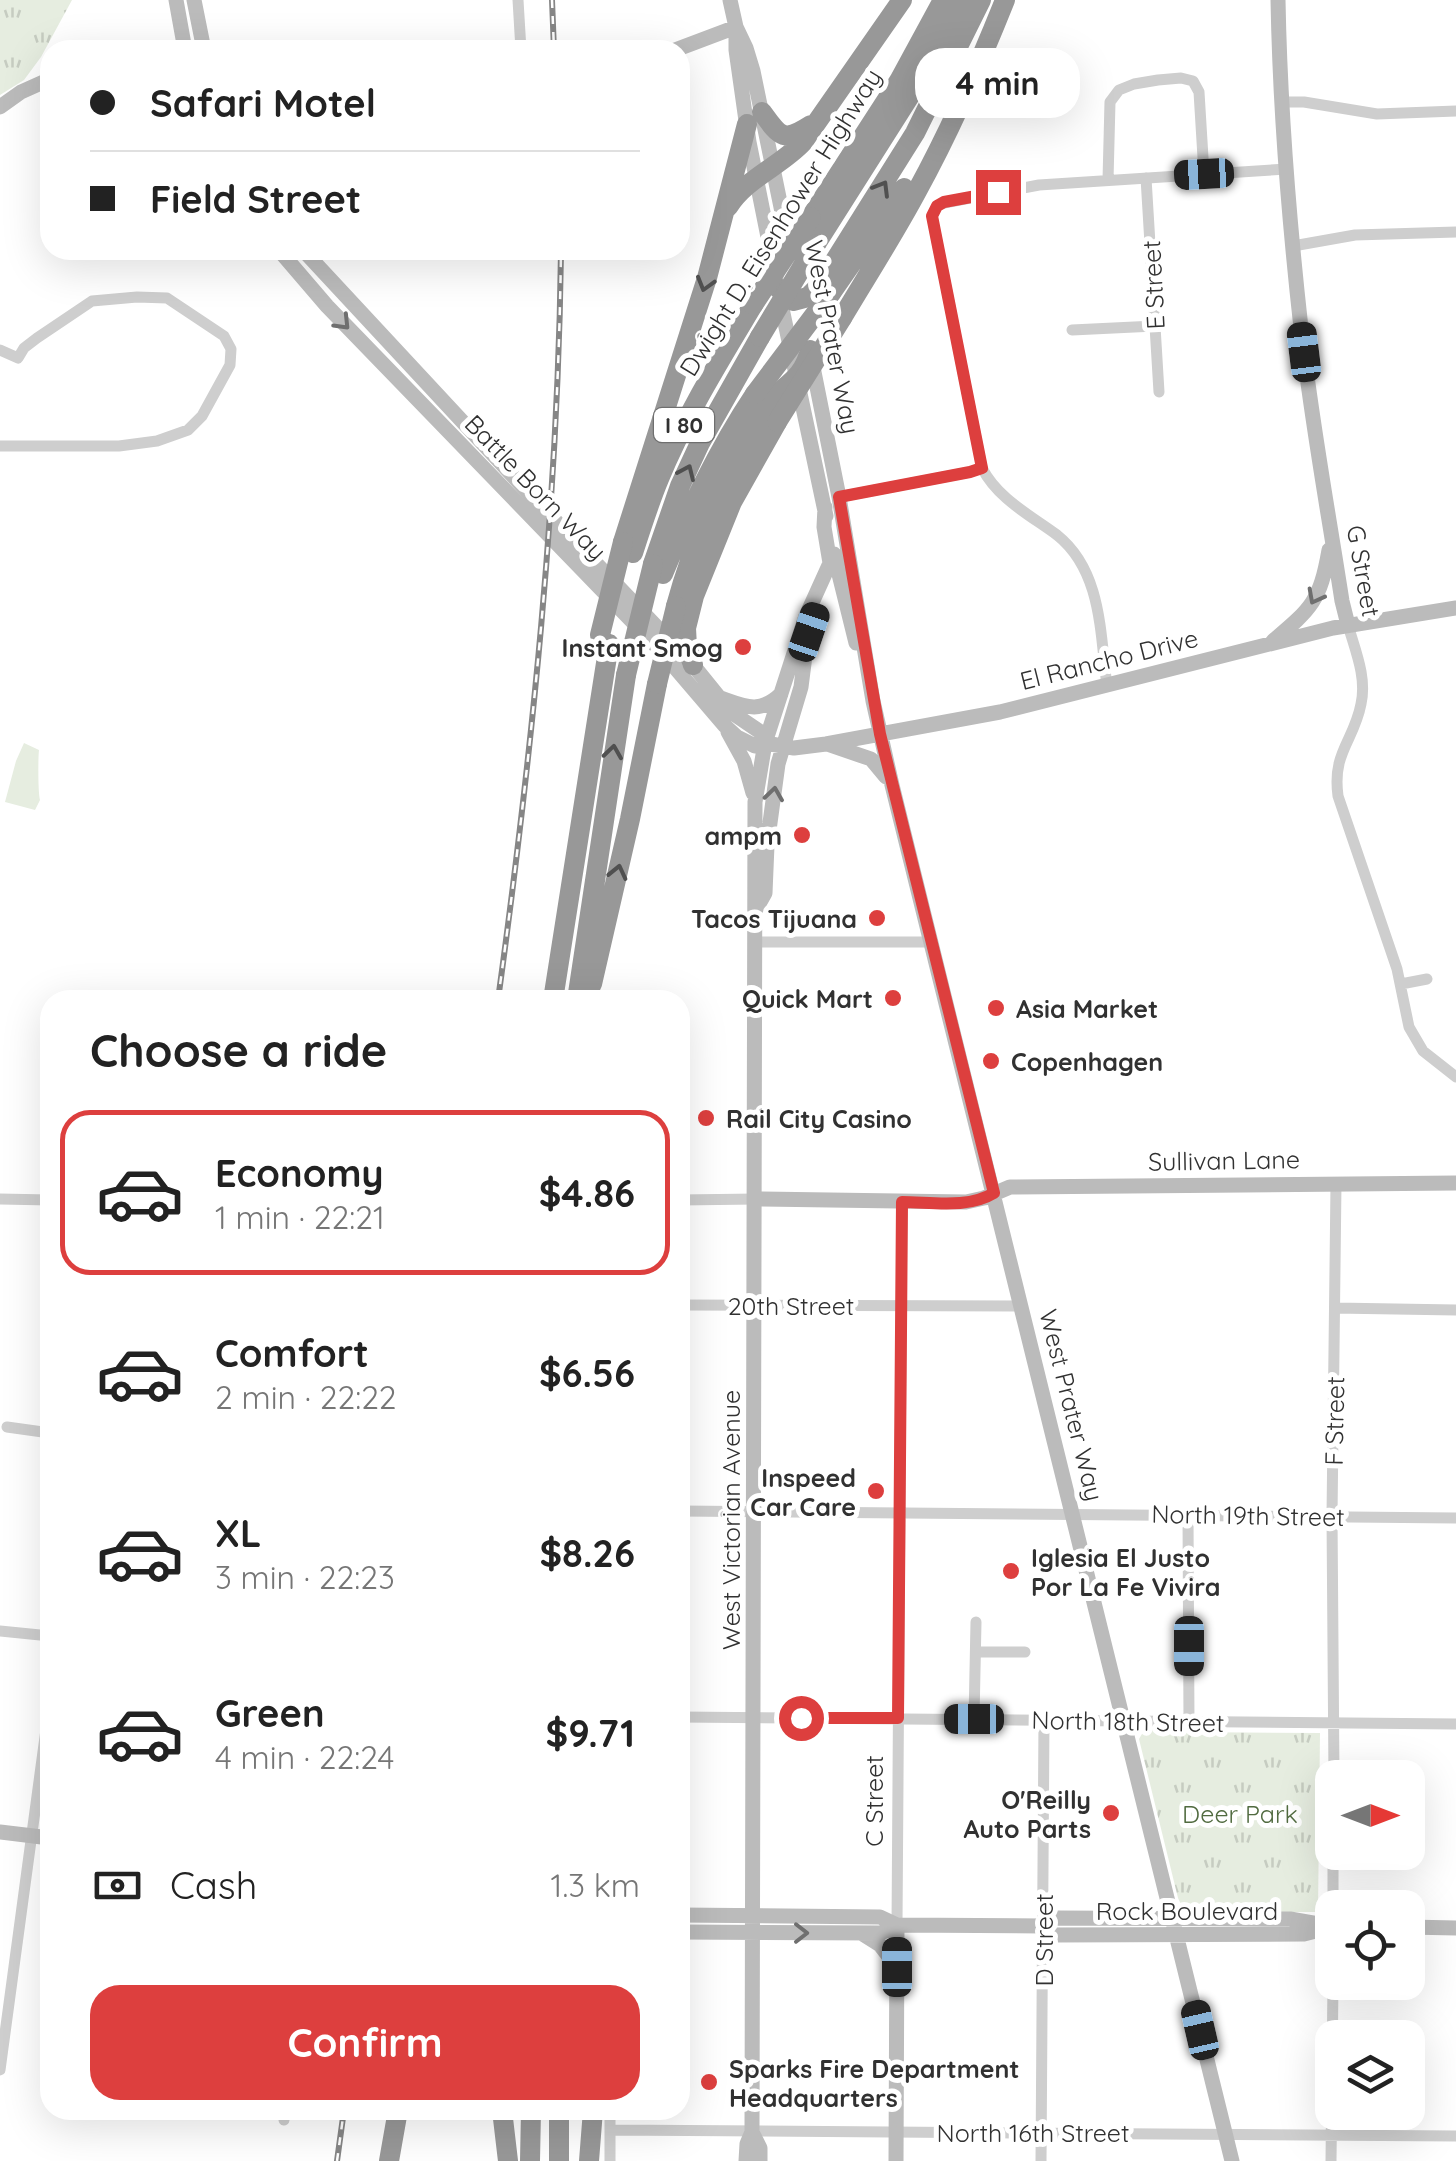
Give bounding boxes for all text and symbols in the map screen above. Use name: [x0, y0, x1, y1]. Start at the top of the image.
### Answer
callout: 4 min: [916, 47, 1080, 117]
street label: Dwight D. Eisenhower Highway: [672, 63, 888, 381]
text: 4 min: [956, 63, 1039, 103]
text: Safari Motel: [150, 79, 376, 127]
car: [1173, 157, 1235, 191]
route end: [976, 170, 1021, 215]
text: Field Street: [150, 175, 361, 223]
one-way arrow: [870, 181, 889, 199]
street label: West Prater Way: [799, 238, 867, 436]
street label: E Street: [1135, 240, 1171, 330]
one-way arrow: [696, 275, 717, 292]
one-way arrow: [332, 311, 350, 329]
car: [1285, 320, 1323, 384]
street label: Battle Born Way: [459, 408, 613, 566]
road number: I 80: [654, 408, 714, 442]
one-way arrow: [674, 464, 694, 482]
street label: G Street: [1341, 523, 1387, 619]
one-way arrow: [1308, 586, 1327, 604]
car: [785, 599, 833, 665]
street label: El Rancho Drive: [1017, 622, 1201, 696]
place label: Instant Smog: [562, 632, 723, 663]
marker: Instant Smog: [732, 636, 754, 658]
one-way arrow: [602, 744, 623, 760]
one-way arrow: [762, 785, 783, 802]
place label: ampm: [704, 820, 782, 851]
marker: ampm: [791, 824, 813, 846]
one-way arrow: [606, 864, 627, 881]
place label: Tacos Tijuana: [691, 903, 857, 934]
marker: Tacos Tijuana: [866, 907, 888, 929]
place label: Quick Mart: [742, 983, 873, 1014]
marker: Quick Mart: [882, 987, 904, 1009]
place label: Asia Market: [1016, 993, 1158, 1024]
marker: Asia Market: [985, 997, 1007, 1019]
text: Choose a ride: [90, 1022, 387, 1078]
place label: Copenhagen: [1011, 1046, 1163, 1077]
marker: Copenhagen: [980, 1050, 1002, 1072]
place label: Rail City Casino: [726, 1103, 912, 1134]
marker: Rail City Casino: [695, 1107, 717, 1129]
street label: Sullivan Lane: [1148, 1143, 1300, 1177]
icon: car: [95, 1148, 185, 1238]
text: Economy: [215, 1149, 384, 1197]
text: $4.86: [539, 1169, 635, 1217]
text: 1 min · 22:21: [215, 1197, 385, 1237]
street label: 20th Street: [728, 1290, 854, 1321]
street label: West Prater Way: [1033, 1306, 1111, 1504]
icon: car: [95, 1328, 185, 1418]
text: Comfort: [215, 1329, 369, 1377]
text: $6.56: [539, 1349, 635, 1397]
street label: F Street: [1318, 1376, 1350, 1466]
text: 2 min · 22:22: [215, 1377, 397, 1417]
street label: West Victorian Avenue: [715, 1390, 746, 1650]
place label: Inspeed Car Care: [750, 1462, 856, 1522]
marker: Inspeed Car Care: [865, 1480, 887, 1502]
street label: North 19th Street: [1151, 1498, 1345, 1532]
icon: car: [95, 1508, 185, 1598]
text: XL: [215, 1509, 261, 1557]
text: $8.26: [539, 1529, 635, 1577]
place label: Iglesia El Justo Por La Fe Vivira: [1031, 1542, 1221, 1602]
text: 3 min · 22:23: [215, 1557, 395, 1597]
marker: Iglesia El Justo Por La Fe Vivira: [1000, 1560, 1022, 1582]
car: [1174, 1616, 1204, 1676]
icon: car: [95, 1688, 185, 1778]
text: Green: [215, 1689, 325, 1737]
route start: [779, 1696, 824, 1741]
car: [944, 1704, 1004, 1734]
street label: North 18th Street: [1031, 1704, 1225, 1738]
text: $9.71: [546, 1709, 635, 1757]
text: 4 min · 22:24: [215, 1737, 394, 1777]
street label: C Street: [858, 1755, 889, 1847]
north arrow: [1315, 1760, 1425, 1870]
map controls: [1315, 1760, 1425, 2130]
place label: O'Reilly Auto Parts: [964, 1784, 1091, 1844]
park label: Deer Park: [1182, 1798, 1298, 1829]
marker: O'Reilly Auto Parts: [1100, 1802, 1122, 1824]
icon: cash: [90, 1858, 145, 1913]
text: Cash: [170, 1861, 257, 1909]
text: 1.3 km: [551, 1865, 640, 1905]
button: locate: [1315, 1890, 1425, 2000]
street label: D Street: [1028, 1893, 1059, 1987]
street label: Rock Boulevard: [1096, 1895, 1278, 1926]
one-way arrow: [794, 1922, 809, 1944]
car: [882, 1937, 912, 1997]
button: Confirm: [90, 1985, 640, 2100]
car: [1179, 1997, 1221, 2063]
button: layers: [1315, 2020, 1425, 2130]
place label: Sparks Fire Department Headquarters: [729, 2053, 1020, 2113]
marker: Sparks Fire Department Headquarters: [698, 2071, 720, 2093]
street label: North 16th Street: [937, 2117, 1129, 2148]

